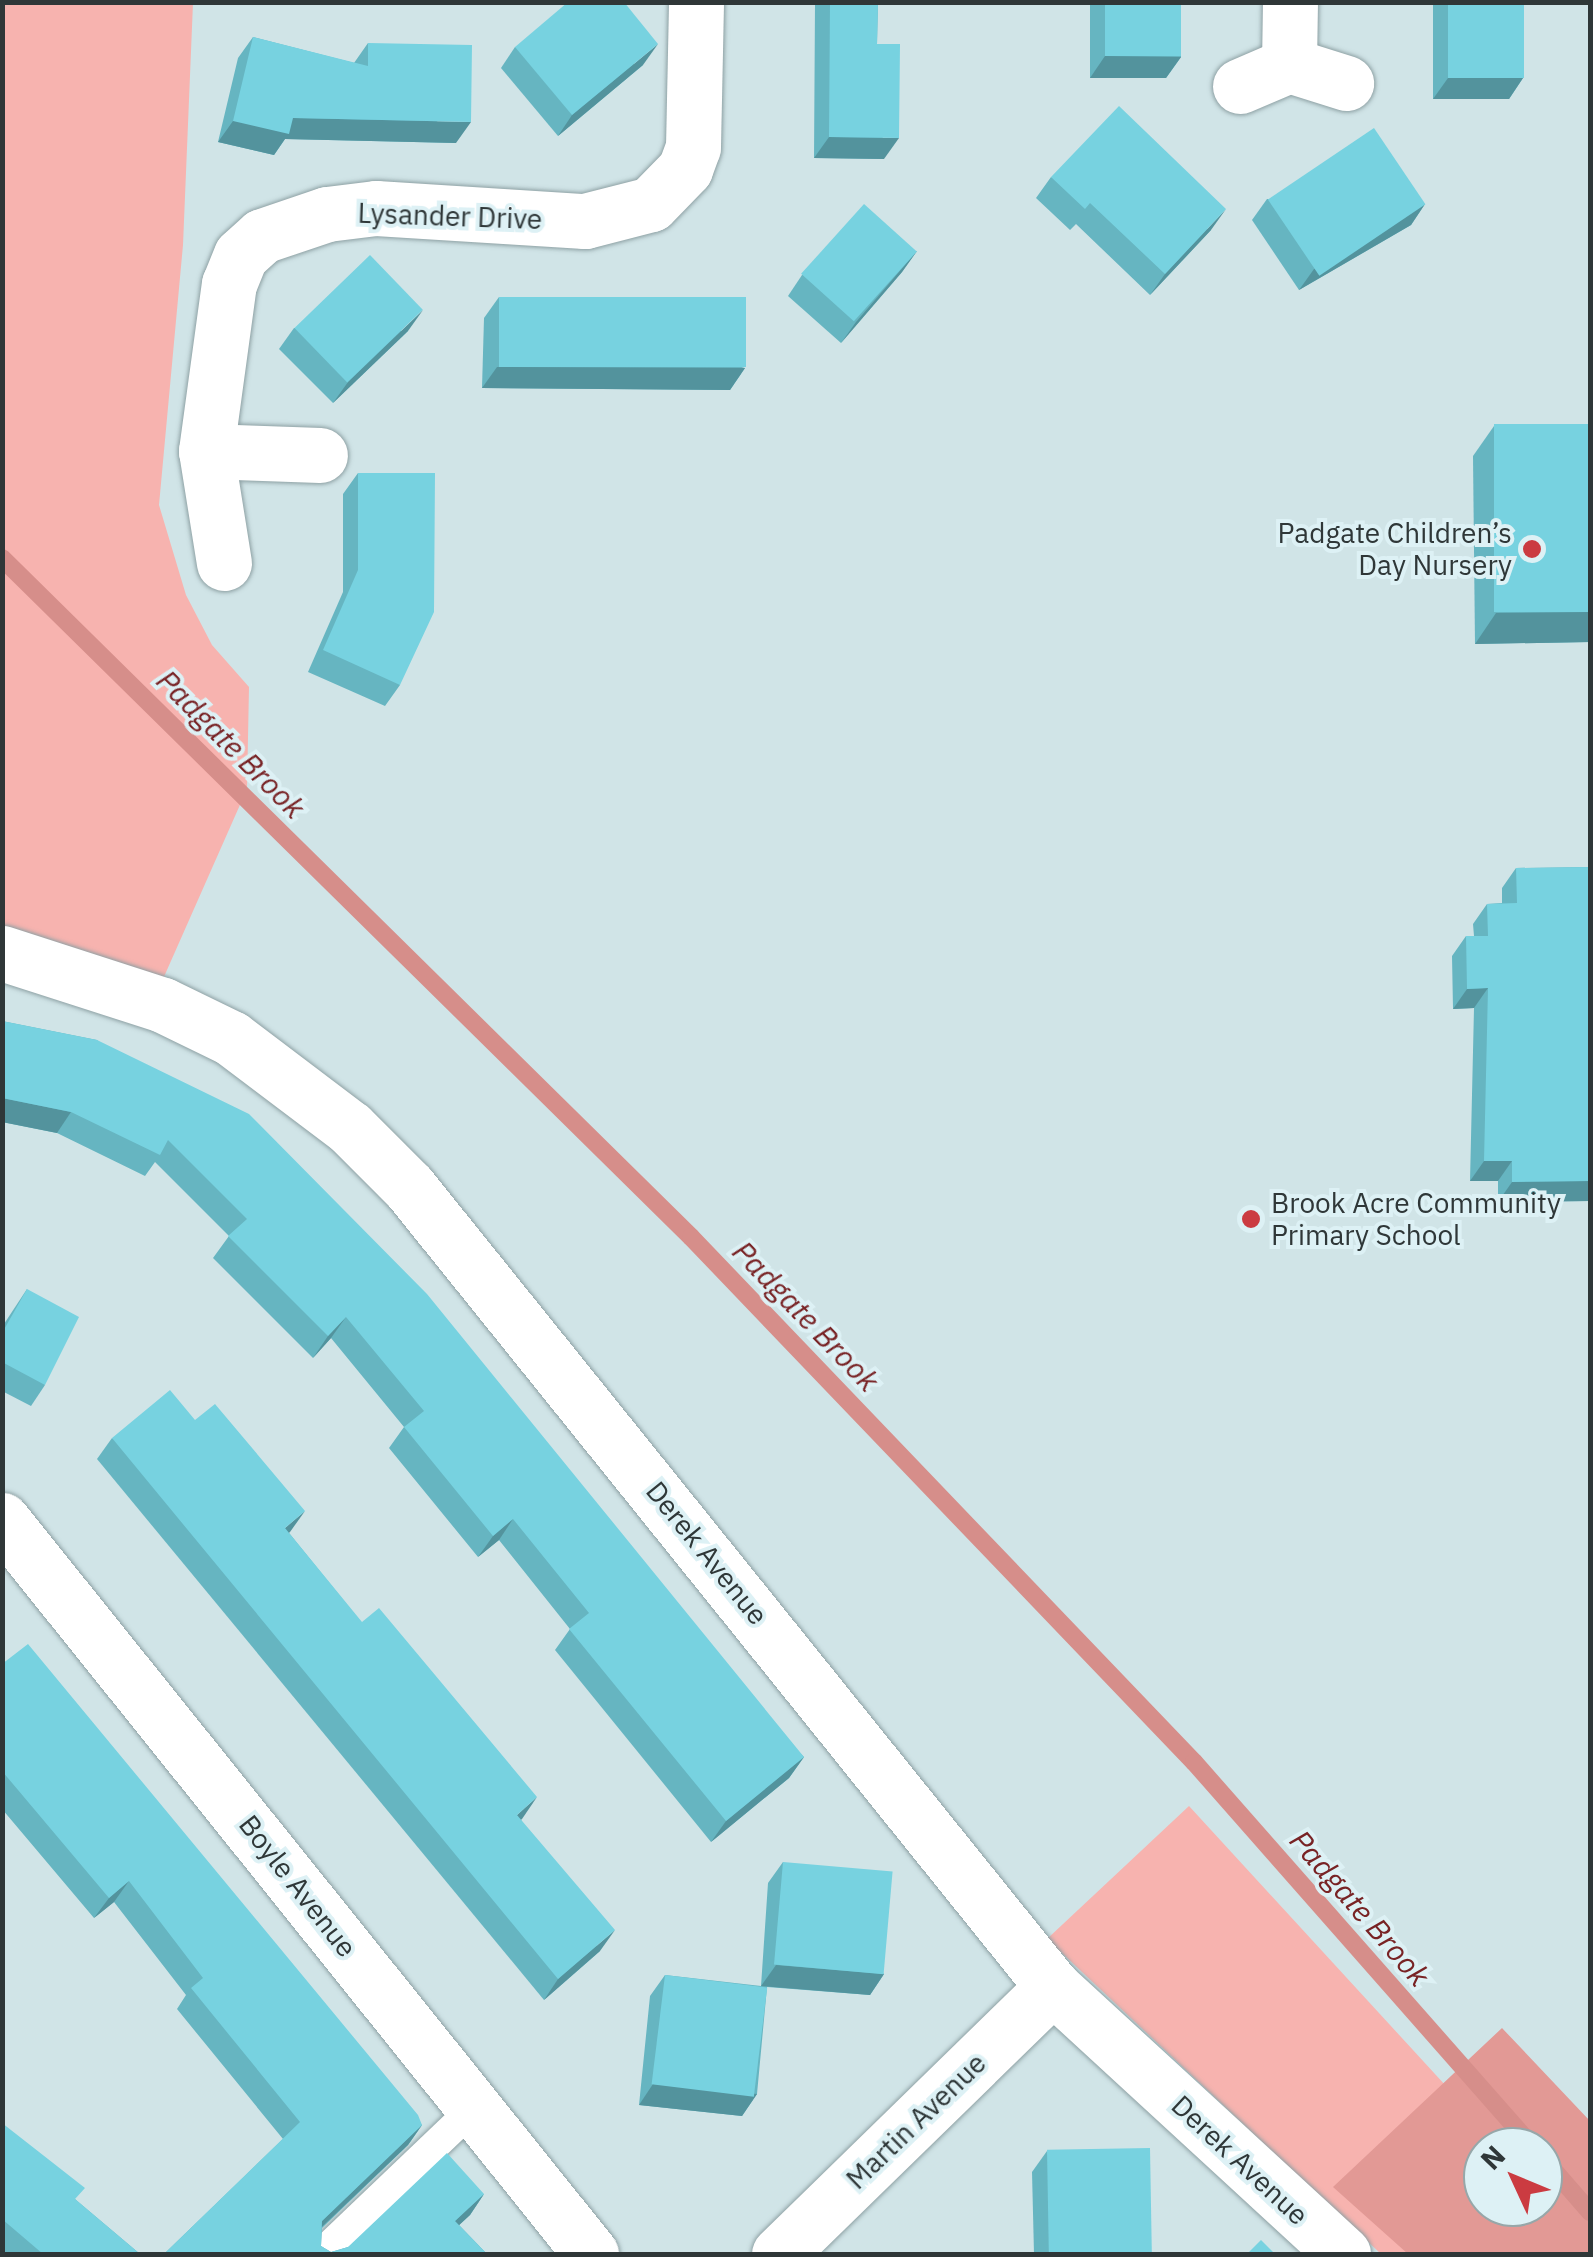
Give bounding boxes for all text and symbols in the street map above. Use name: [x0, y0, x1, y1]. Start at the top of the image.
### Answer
street label: Lysander Drive: [357, 196, 543, 236]
place label: Padgate Children’s Day Nursery: [1278, 516, 1512, 582]
marker: Padgate Children’s Day Nursery: [1521, 538, 1543, 560]
water label: Padgate Brook: [149, 662, 313, 826]
place label: Brook Acre Community Primary School: [1271, 1186, 1561, 1252]
marker: Brook Acre Community Primary School: [1240, 1208, 1262, 1230]
water label: Padgate Brook: [725, 1233, 887, 1399]
street label: Derek Avenue: [639, 1475, 775, 1631]
street label: Boyle Avenue: [232, 1808, 364, 1964]
water label: Padgate Brook: [1282, 1823, 1438, 1993]
street label: Martin Avenue: [839, 2046, 993, 2196]
street label: Derek Avenue: [1165, 2088, 1315, 2232]
north arrow: [1463, 2127, 1563, 2227]
text: N: [1472, 2137, 1513, 2177]

